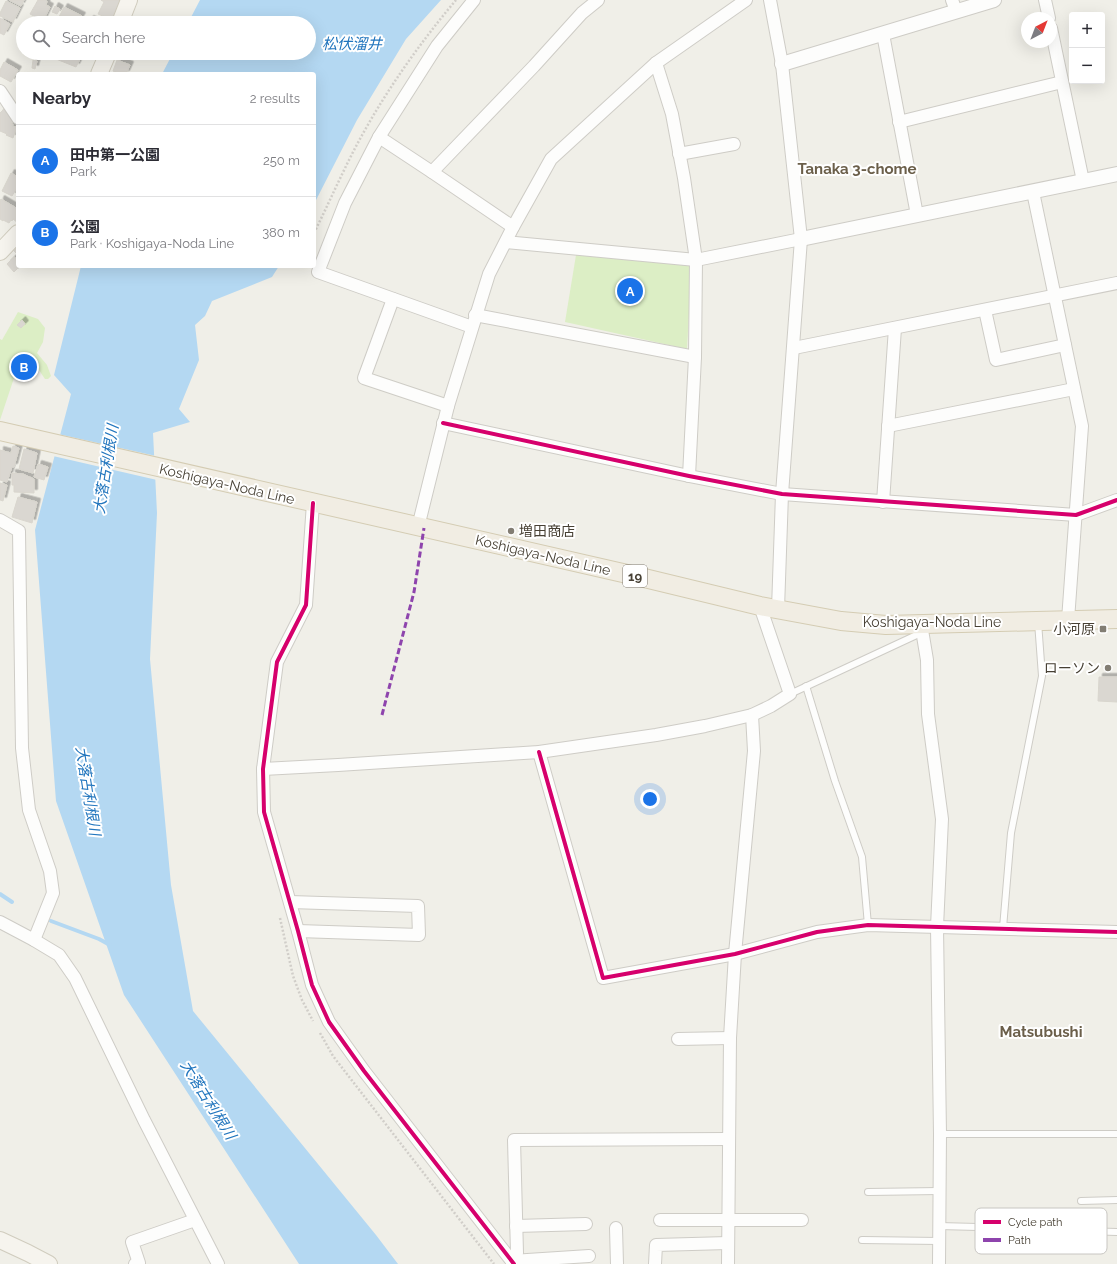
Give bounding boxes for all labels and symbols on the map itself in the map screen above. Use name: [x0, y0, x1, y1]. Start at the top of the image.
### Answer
north arrow: [1021, 12, 1057, 48]
water label: 松伏溜井: [322, 35, 384, 53]
district label: Tanaka 3-chome: [798, 160, 917, 178]
pin: A: [617, 276, 643, 306]
pin: B: [11, 352, 37, 382]
water label: 大落古利根川: [90, 421, 122, 515]
street label: Koshigaya-Noda Line: [158, 461, 296, 507]
place label: 増田商店: [519, 523, 575, 539]
marker: 増田商店: [506, 526, 516, 536]
street label: Koshigaya-Noda Line: [474, 532, 612, 578]
road number: 19: [623, 565, 647, 587]
street label: Koshigaya-Noda Line: [863, 614, 1001, 630]
place label: 小河原: [1053, 621, 1095, 637]
marker: 小河原: [1098, 624, 1108, 634]
place label: ローソン: [1044, 660, 1100, 676]
marker: ローソン: [1103, 663, 1113, 673]
water label: 大落古利根川: [72, 745, 104, 839]
your location: [640, 789, 660, 809]
district label: Matsubushi: [1000, 1023, 1082, 1041]
water label: 大落古利根川: [177, 1057, 241, 1145]
legend: [975, 1208, 1107, 1254]
text: Cycle path: [1008, 1216, 1062, 1229]
text: Path: [1008, 1234, 1031, 1247]

